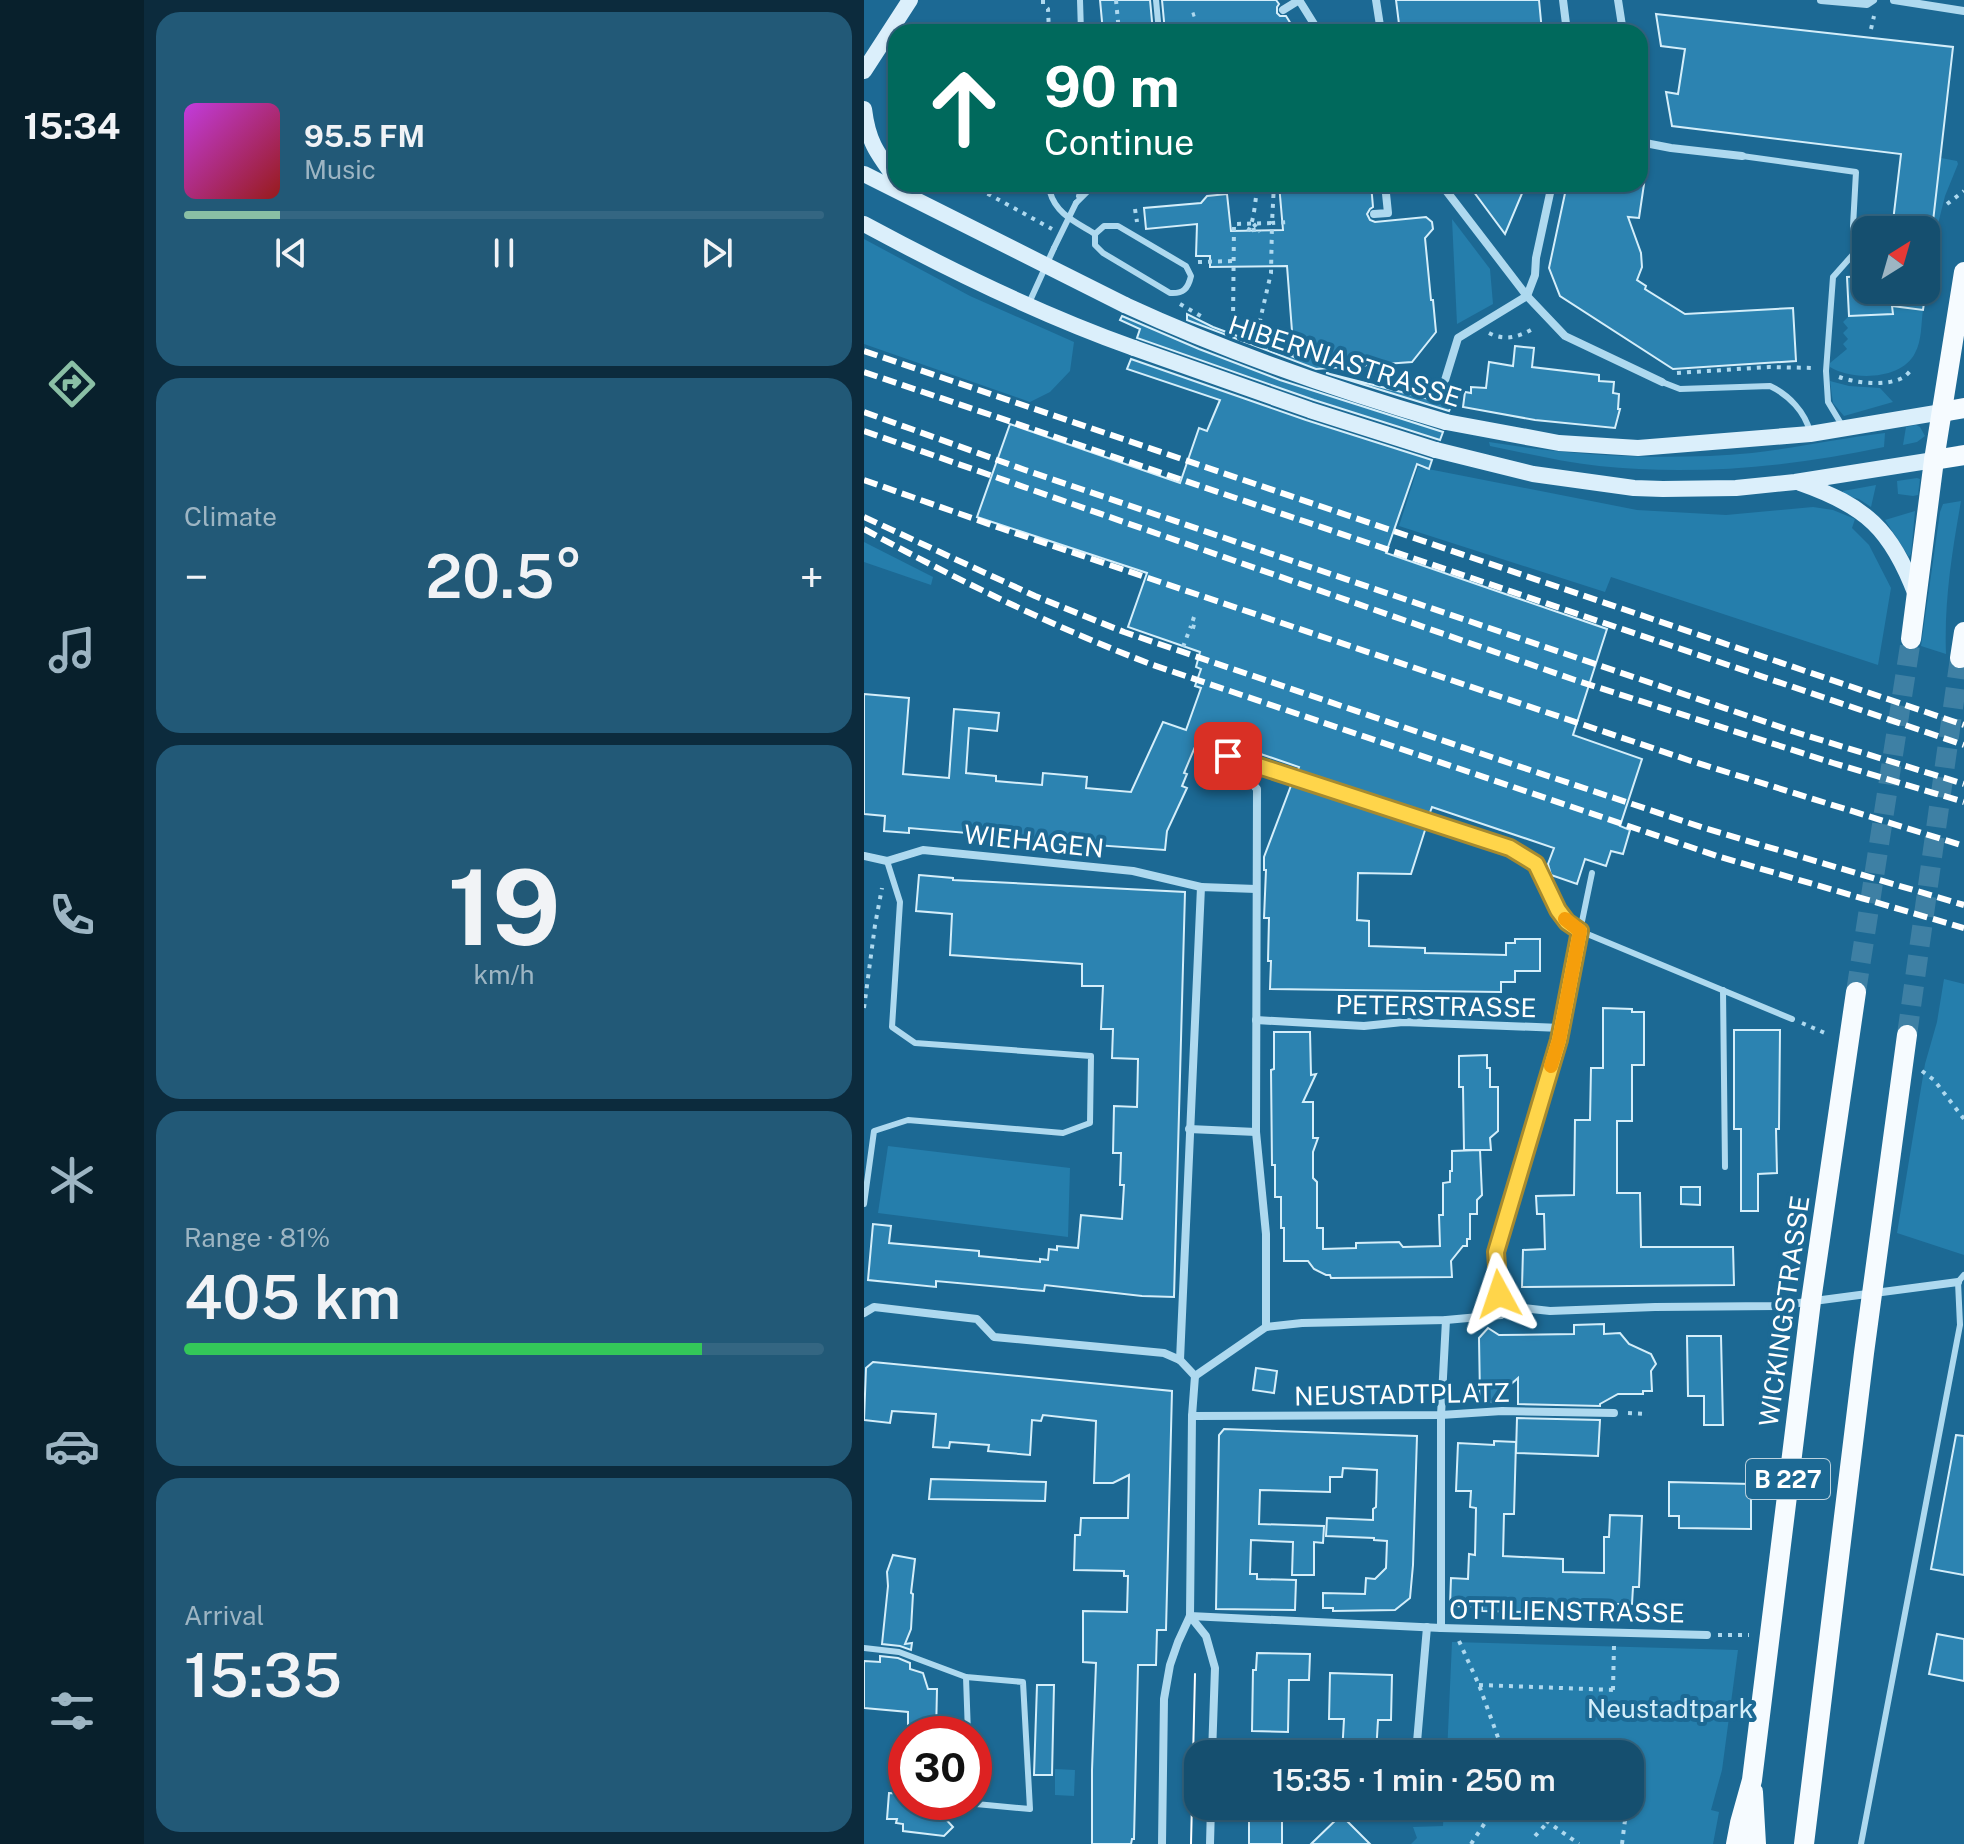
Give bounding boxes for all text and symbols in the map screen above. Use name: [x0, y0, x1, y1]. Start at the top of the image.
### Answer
text: 90 m: [1044, 54, 1180, 120]
icon: ahead: [912, 56, 1016, 160]
text: 15:34: [24, 105, 120, 147]
text: 95.5 FM: [304, 118, 425, 154]
text: Continue: [1044, 121, 1194, 163]
text: Music: [304, 154, 376, 185]
north arrow: [1852, 216, 1940, 304]
map controls: [1852, 216, 1940, 304]
icon: previous: [269, 231, 313, 275]
icon: pause: [482, 231, 526, 275]
icon: next: [695, 231, 739, 275]
street label: HIBERNIASTRASSE: [1225, 309, 1465, 413]
icon: directions: [44, 356, 100, 412]
text: Climate: [184, 501, 277, 532]
text: 20.5°: [425, 541, 583, 612]
text: −: [184, 551, 208, 603]
text: +: [800, 551, 824, 603]
icon: music: [44, 622, 100, 678]
pin: [1194, 722, 1262, 790]
icon: arrive: [1206, 734, 1250, 778]
street label: WIEHAGEN: [962, 818, 1106, 864]
text: 19: [447, 846, 561, 968]
icon: phone: [44, 887, 100, 943]
text: km/h: [473, 959, 535, 990]
street label: PETERSTRASSE: [1335, 989, 1537, 1023]
icon: climate: [44, 1152, 100, 1208]
street label: WICKINGSTRASSE: [1752, 1193, 1816, 1429]
text: Range · 81%: [184, 1222, 330, 1253]
position arrow: [1457, 1252, 1541, 1336]
text: 405 km: [184, 1262, 401, 1333]
street label: NEUSTADTPLATZ: [1294, 1377, 1510, 1411]
icon: car: [44, 1418, 100, 1474]
road number: B 227: [1746, 1459, 1830, 1499]
street label: OTTILIENSTRASSE: [1449, 1593, 1685, 1629]
text: Arrival: [184, 1600, 264, 1631]
text: 15:35: [184, 1640, 342, 1711]
icon: filters: [44, 1683, 100, 1739]
park label: Neustadtpark: [1587, 1693, 1753, 1724]
speed limit sign: 30: [888, 1716, 992, 1820]
text: 15:35 · 1 min · 250 m: [1272, 1762, 1556, 1798]

